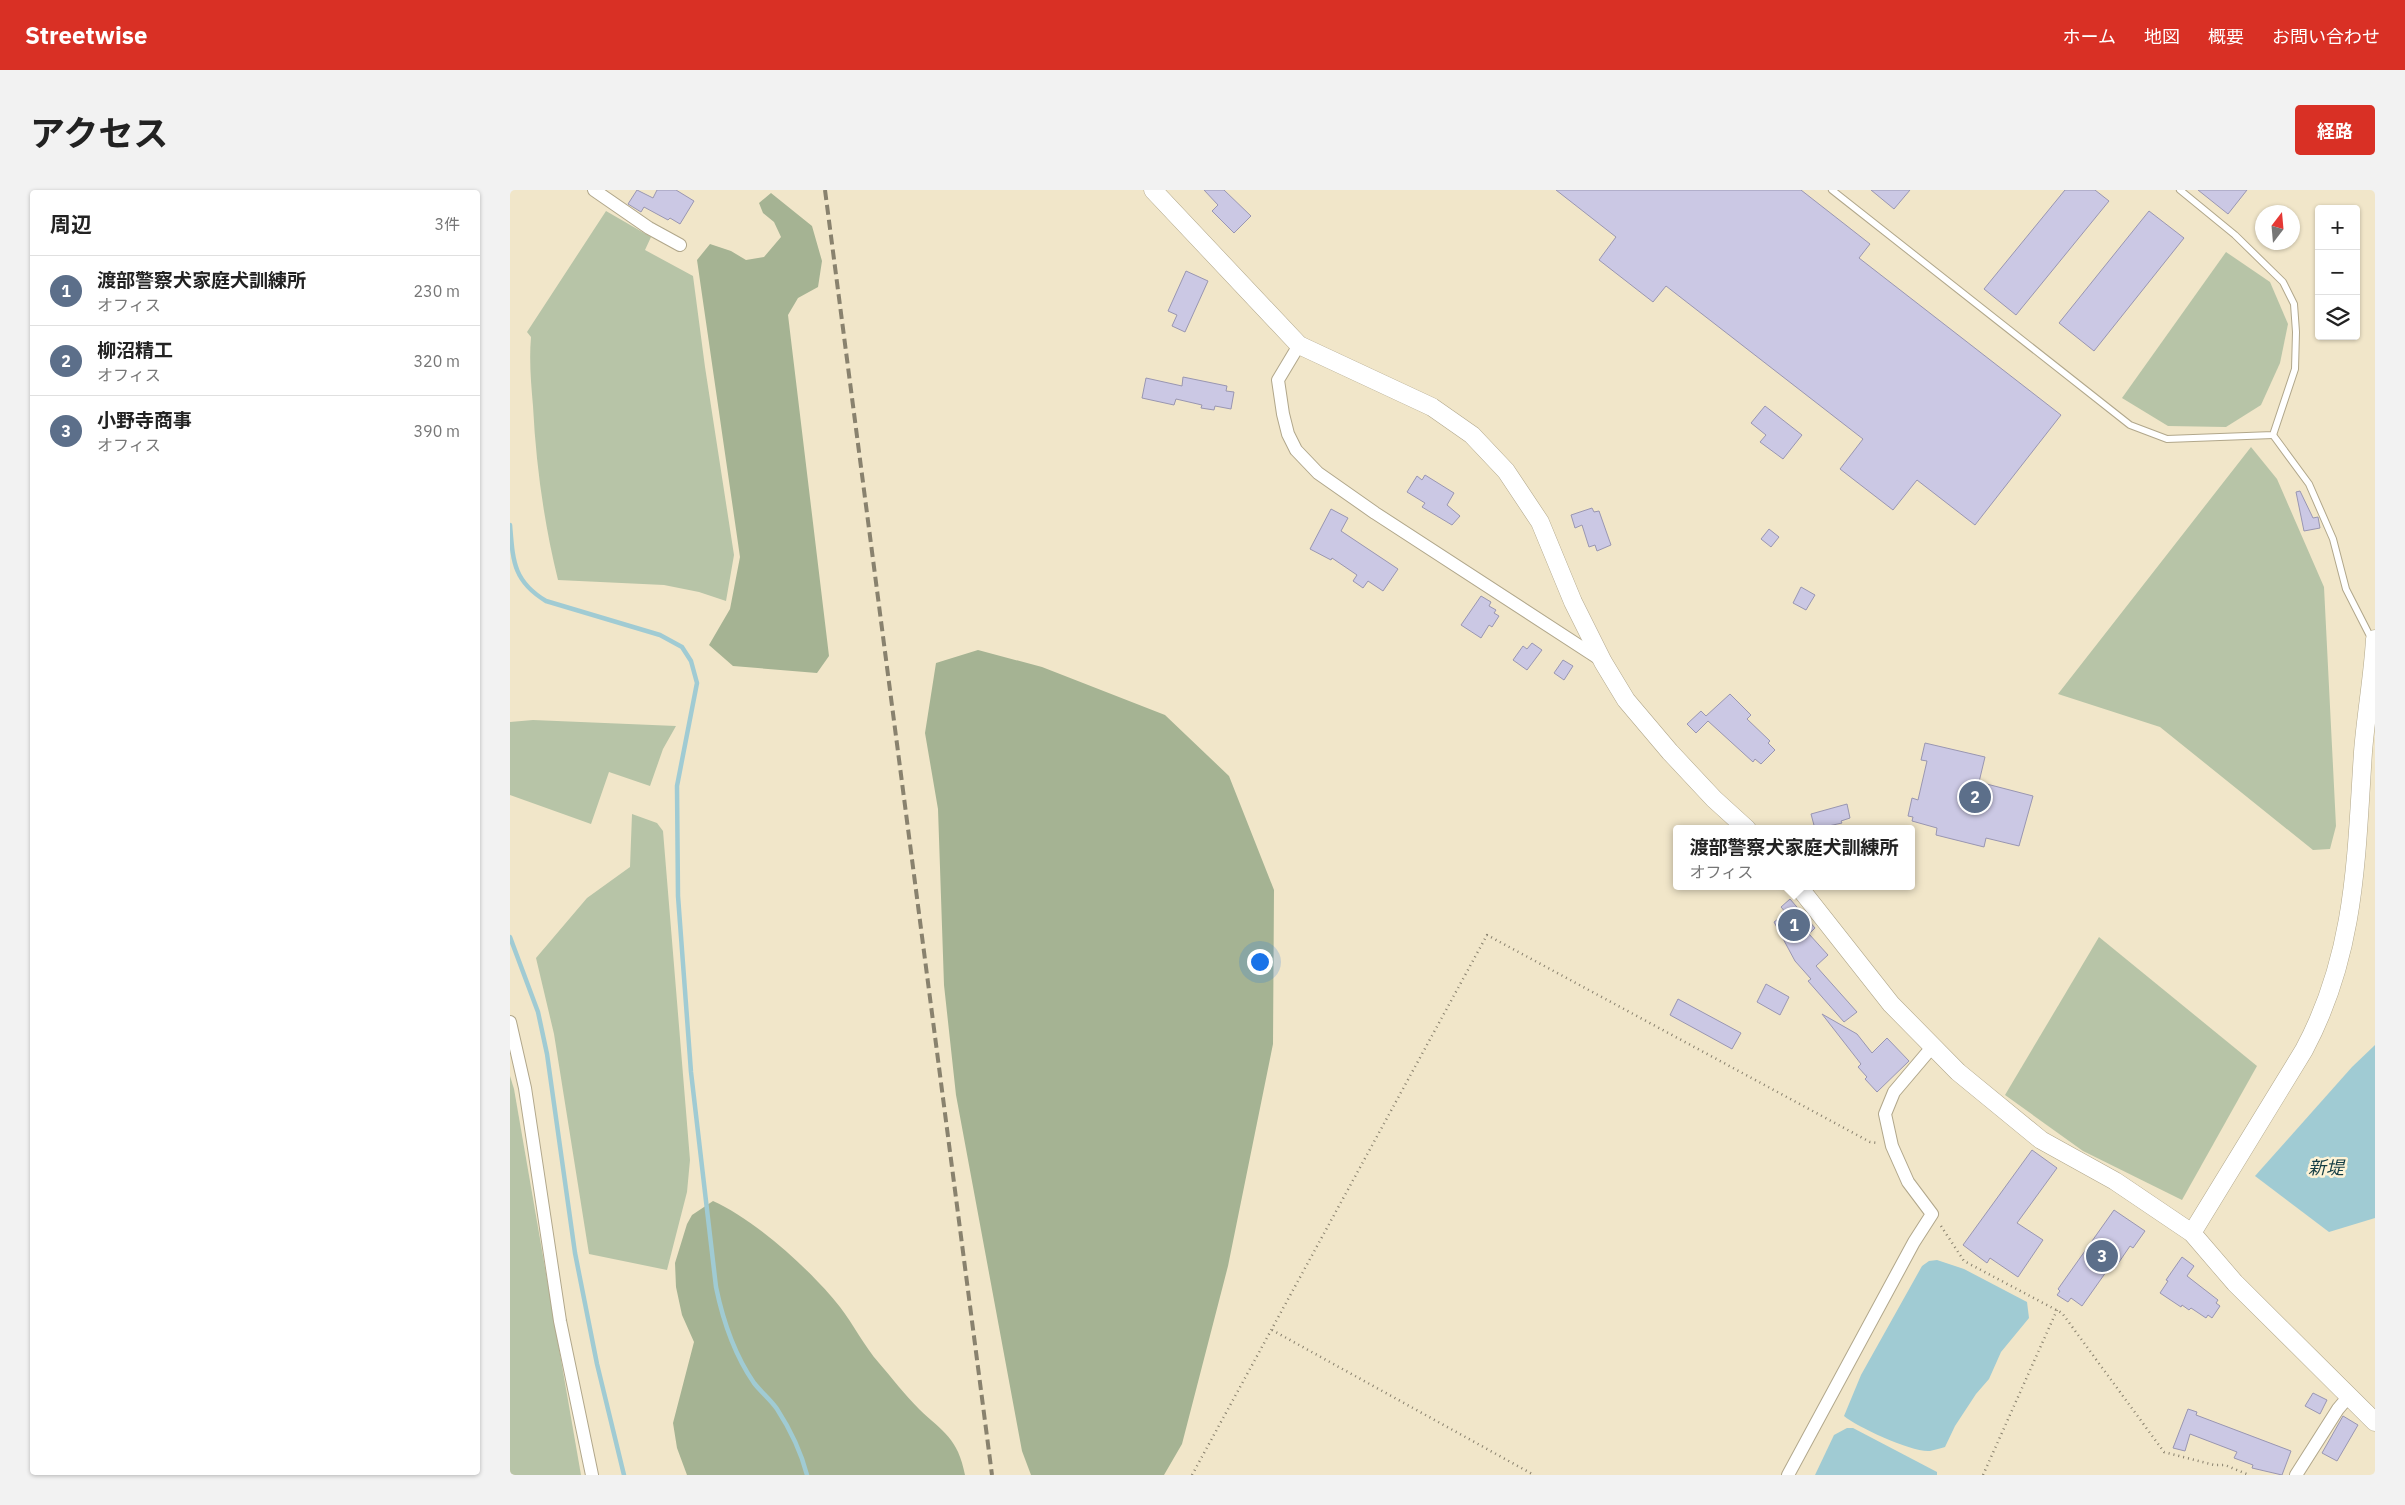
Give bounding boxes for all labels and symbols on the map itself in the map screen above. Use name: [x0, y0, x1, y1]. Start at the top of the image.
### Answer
north arrow: [2255, 205, 2300, 250]
pin: 2: [1959, 778, 1991, 816]
pin: 1: [1778, 906, 1810, 944]
your location: [1247, 949, 1273, 975]
water label: 新堤: [2308, 1156, 2346, 1179]
pin: 3: [2086, 1237, 2118, 1275]

